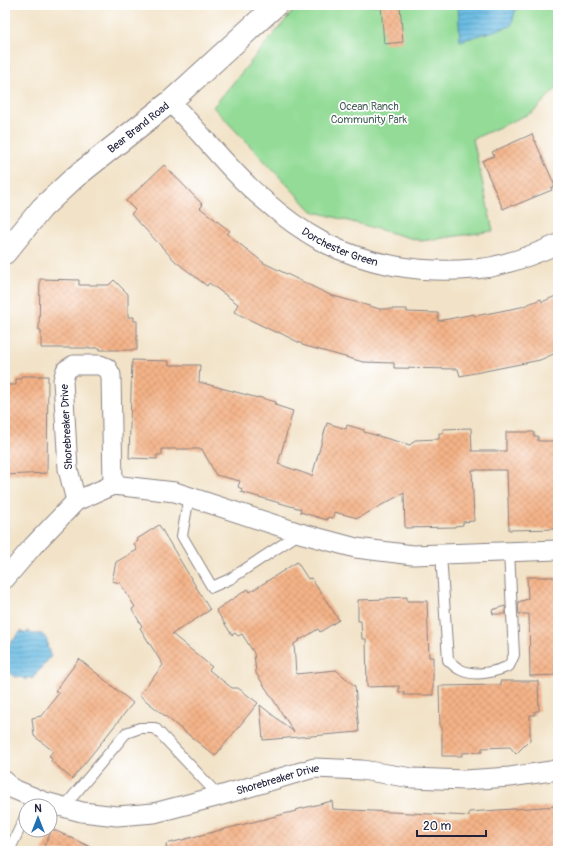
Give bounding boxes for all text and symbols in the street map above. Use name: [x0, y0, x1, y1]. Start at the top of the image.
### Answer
street label: Bear Brand Road: [105, 99, 172, 156]
park label: Ocean Ranch Community Park: [331, 100, 408, 126]
street label: Dorchester Green: [299, 225, 379, 269]
street label: Shorebreaker Drive: [58, 383, 75, 470]
street label: Shorebreaker Drive: [235, 762, 320, 798]
north arrow: [18, 798, 58, 838]
text: N: [34, 802, 42, 815]
scale bar: [417, 812, 486, 838]
text: 20 m: [423, 819, 452, 834]

